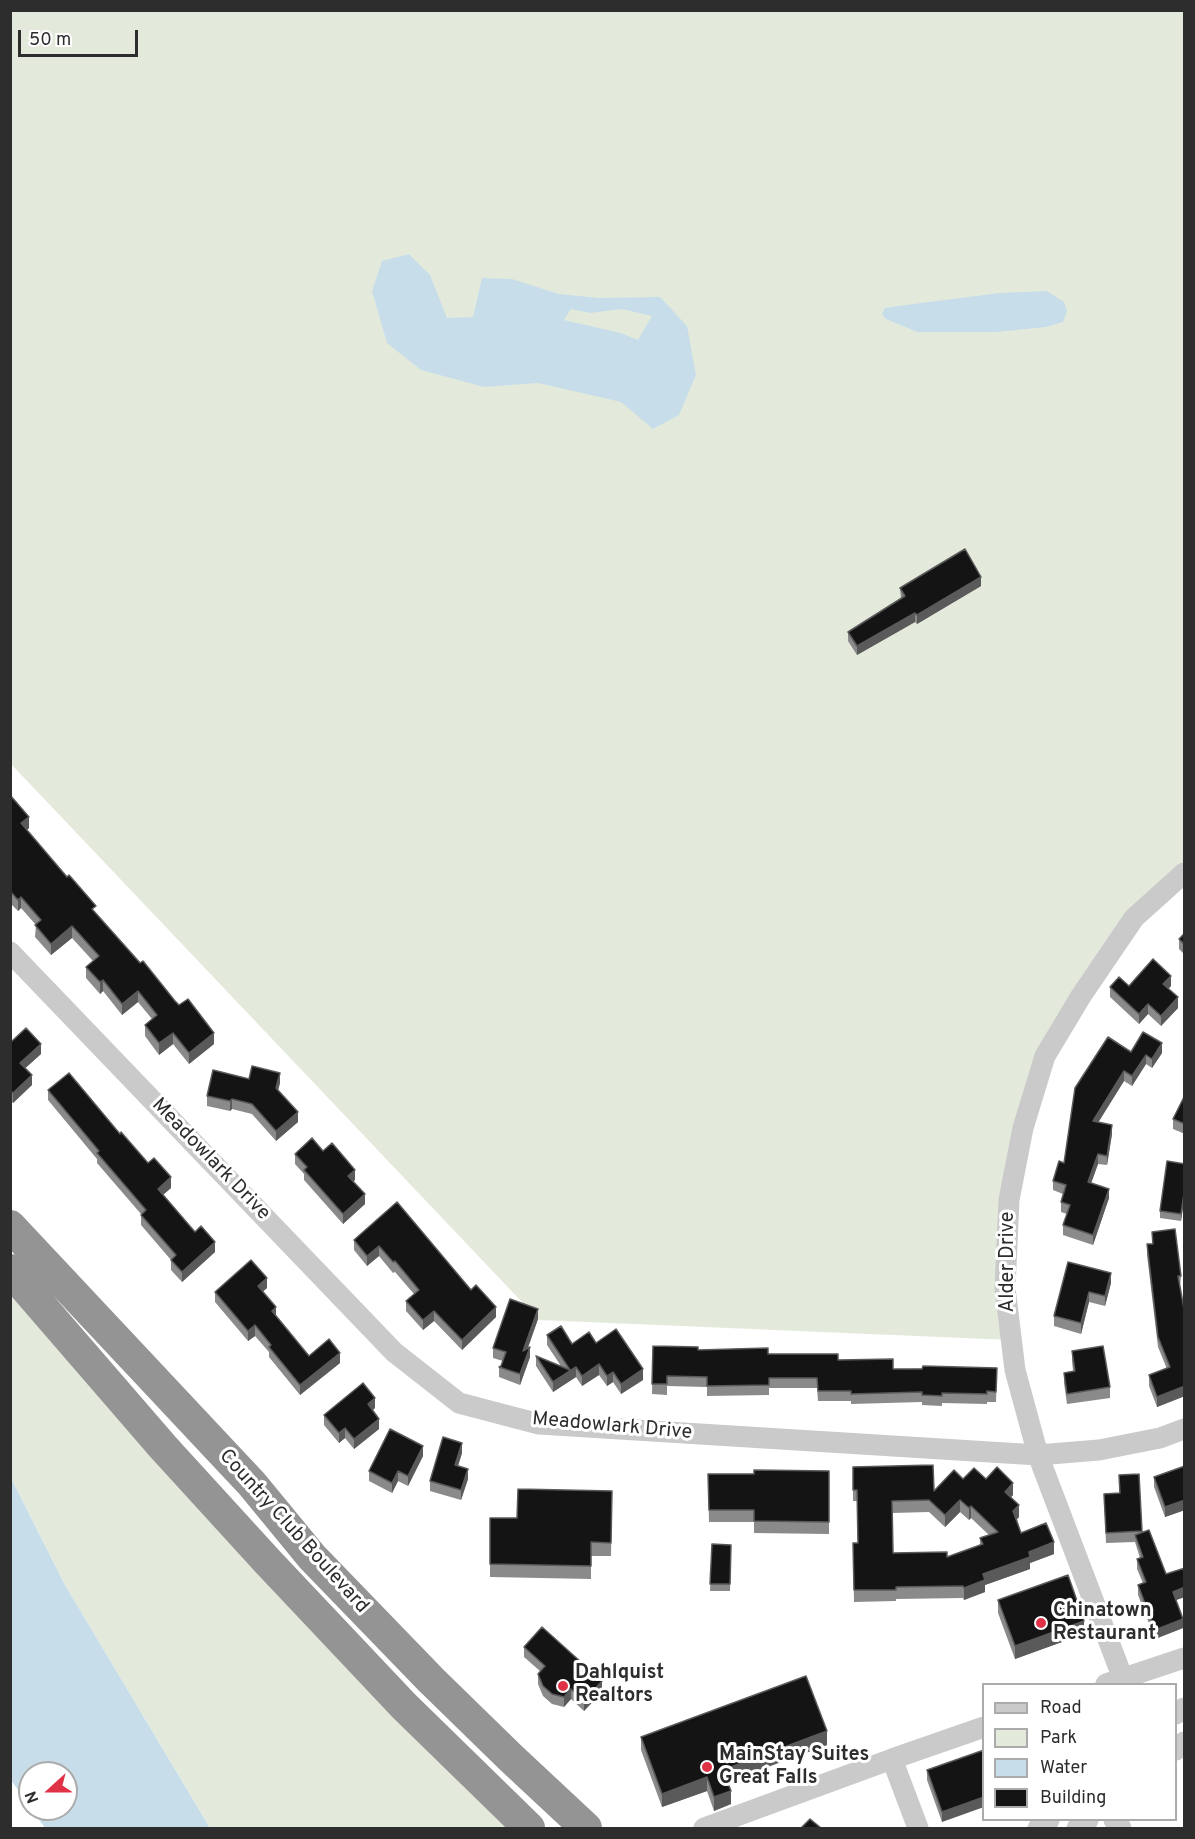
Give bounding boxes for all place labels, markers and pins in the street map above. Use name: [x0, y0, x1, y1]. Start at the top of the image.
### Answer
place label: Chinatown Restaurant: [1053, 1600, 1156, 1647]
marker: Chinatown Restaurant: [1034, 1616, 1048, 1630]
place label: Dahlquist Realtors: [575, 1662, 664, 1709]
marker: Dahlquist Realtors: [556, 1679, 570, 1693]
place label: MainStay Suites Great Falls: [719, 1744, 869, 1791]
marker: MainStay Suites Great Falls: [700, 1760, 714, 1774]

